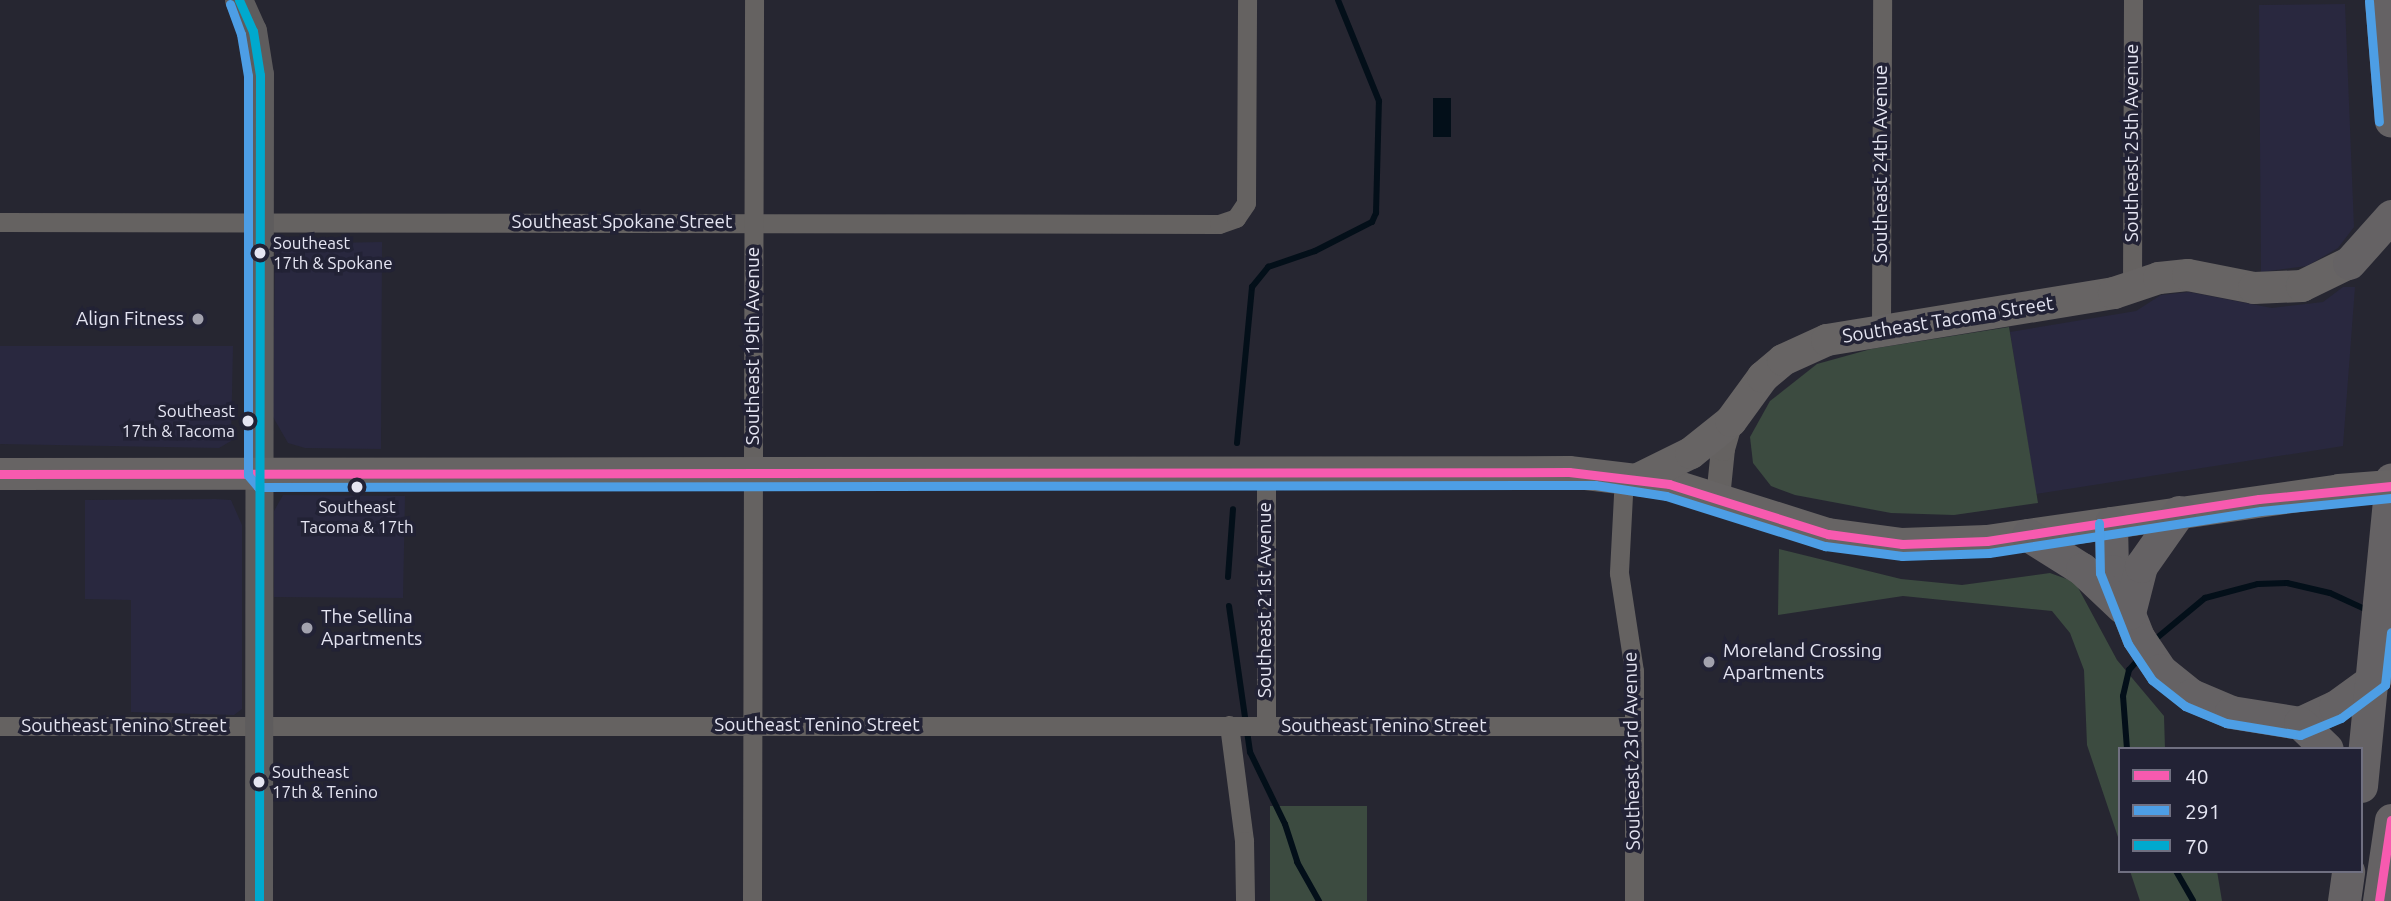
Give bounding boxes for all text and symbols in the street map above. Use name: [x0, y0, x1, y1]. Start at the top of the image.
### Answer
street label: Southeast 25th Avenue: [2121, 44, 2143, 242]
street label: Southeast 24th Avenue: [1870, 65, 1892, 263]
street label: Southeast Spokane Street: [512, 211, 732, 233]
place label: Southeast 17th & Spokane: [273, 233, 393, 273]
marker: Southeast 17th & Spokane: [253, 246, 267, 260]
street label: Southeast 19th Avenue: [742, 247, 764, 445]
street label: Southeast Tacoma Street: [1841, 292, 2055, 348]
place label: Align Fitness: [76, 308, 184, 330]
marker: Align Fitness: [190, 311, 206, 327]
place label: Southeast 17th & Tacoma: [122, 401, 235, 441]
marker: Southeast 17th & Tacoma: [241, 414, 255, 428]
marker: Southeast Tacoma & 17th: [350, 480, 364, 494]
place label: Southeast Tacoma & 17th: [300, 497, 414, 537]
street label: Southeast 21st Avenue: [1254, 502, 1276, 698]
place label: The Sellina Apartments: [321, 606, 422, 650]
marker: The Sellina Apartments: [299, 620, 315, 636]
place label: Moreland Crossing Apartments: [1723, 640, 1882, 684]
street label: Southeast 23rd Avenue: [1619, 651, 1645, 851]
marker: Moreland Crossing Apartments: [1701, 654, 1717, 670]
street label: Southeast Tenino Street: [714, 714, 920, 736]
street label: Southeast Tenino Street: [21, 715, 227, 737]
street label: Southeast Tenino Street: [1281, 715, 1487, 737]
legend: [2118, 747, 2363, 873]
place label: Southeast 17th & Tenino: [272, 762, 378, 802]
text: 40: [2185, 764, 2209, 788]
marker: Southeast 17th & Tenino: [252, 775, 266, 789]
text: 291: [2185, 799, 2221, 823]
text: 70: [2185, 834, 2209, 858]

